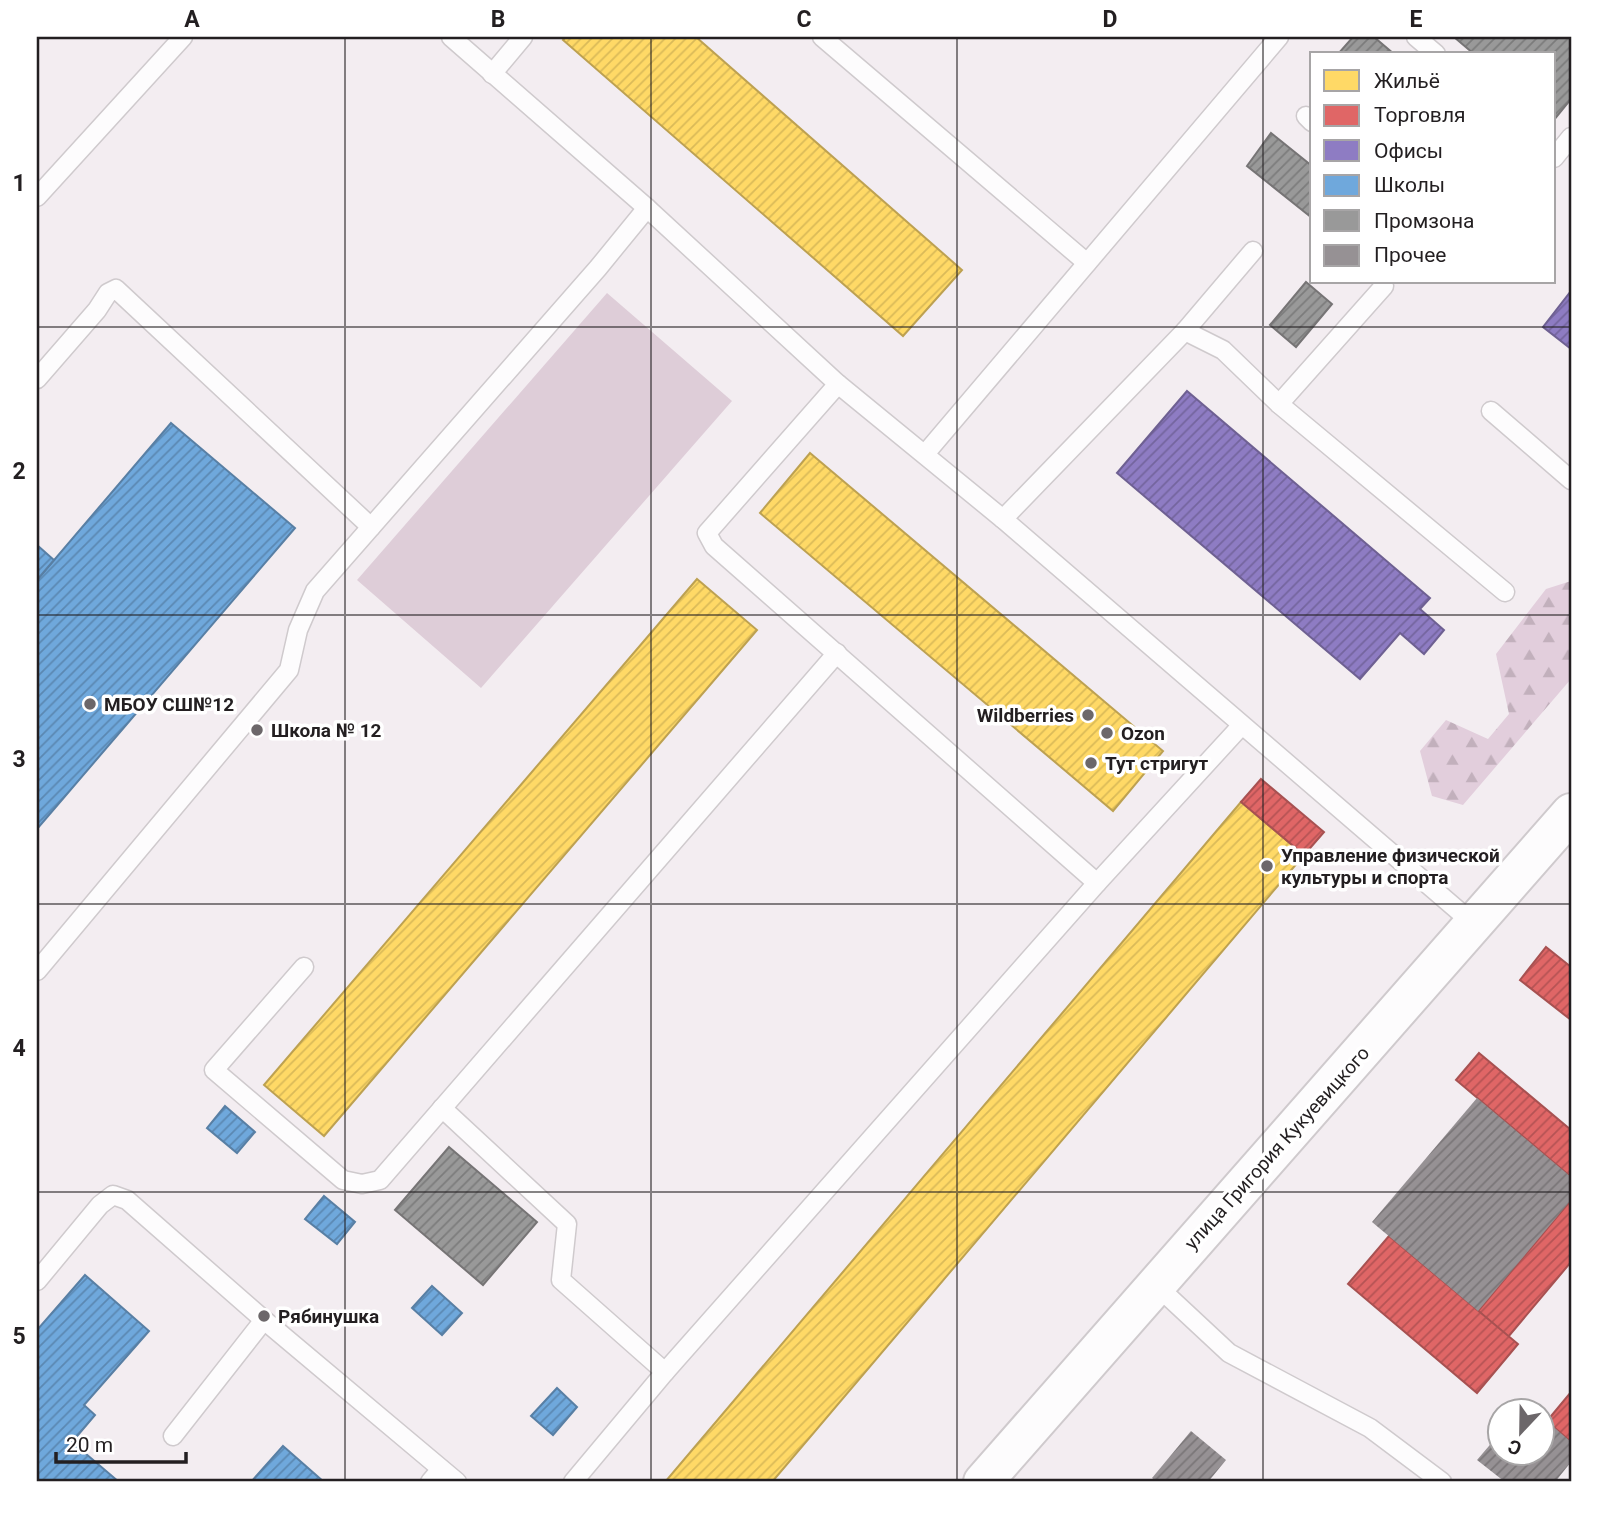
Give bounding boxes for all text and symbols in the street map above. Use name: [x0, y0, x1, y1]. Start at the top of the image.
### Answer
text: A: [184, 6, 200, 33]
text: B: [491, 6, 505, 33]
text: C: [796, 6, 812, 33]
text: D: [1103, 6, 1117, 33]
text: E: [1410, 6, 1423, 33]
legend: [1310, 52, 1556, 284]
text: Жильё: [1374, 69, 1440, 93]
text: Торговля: [1374, 103, 1466, 127]
text: Офисы: [1374, 139, 1443, 163]
text: 1: [12, 170, 26, 197]
text: Школы: [1374, 173, 1445, 197]
text: Промзона: [1374, 209, 1475, 233]
text: Прочее: [1374, 243, 1446, 267]
text: 2: [12, 458, 26, 485]
place label: МБОУ СШ№12: [104, 693, 234, 716]
marker: МБОУ СШ№12: [82, 696, 98, 712]
place label: Wildberries: [977, 704, 1074, 727]
marker: Wildberries: [1080, 707, 1096, 723]
place label: Школа № 12: [271, 719, 382, 742]
marker: Школа № 12: [249, 722, 265, 738]
place label: Ozon: [1121, 722, 1165, 745]
marker: Ozon: [1099, 725, 1115, 741]
text: 3: [12, 746, 26, 773]
place label: Тут стригут: [1105, 752, 1209, 775]
marker: Тут стригут: [1083, 755, 1099, 771]
place label: Управление физической культуры и спорта: [1281, 844, 1500, 889]
marker: Управление физической культуры и спорта: [1259, 858, 1275, 874]
text: 4: [12, 1035, 26, 1062]
street label: улица Григория Кукуевицкого: [1180, 1042, 1374, 1254]
place label: Рябинушка: [278, 1305, 379, 1328]
marker: Рябинушка: [256, 1308, 272, 1324]
text: 5: [12, 1323, 26, 1350]
north arrow: [1486, 1396, 1556, 1466]
scale bar: [56, 1421, 186, 1465]
text: 20 m: [66, 1433, 113, 1457]
text: С: [1505, 1434, 1525, 1460]

